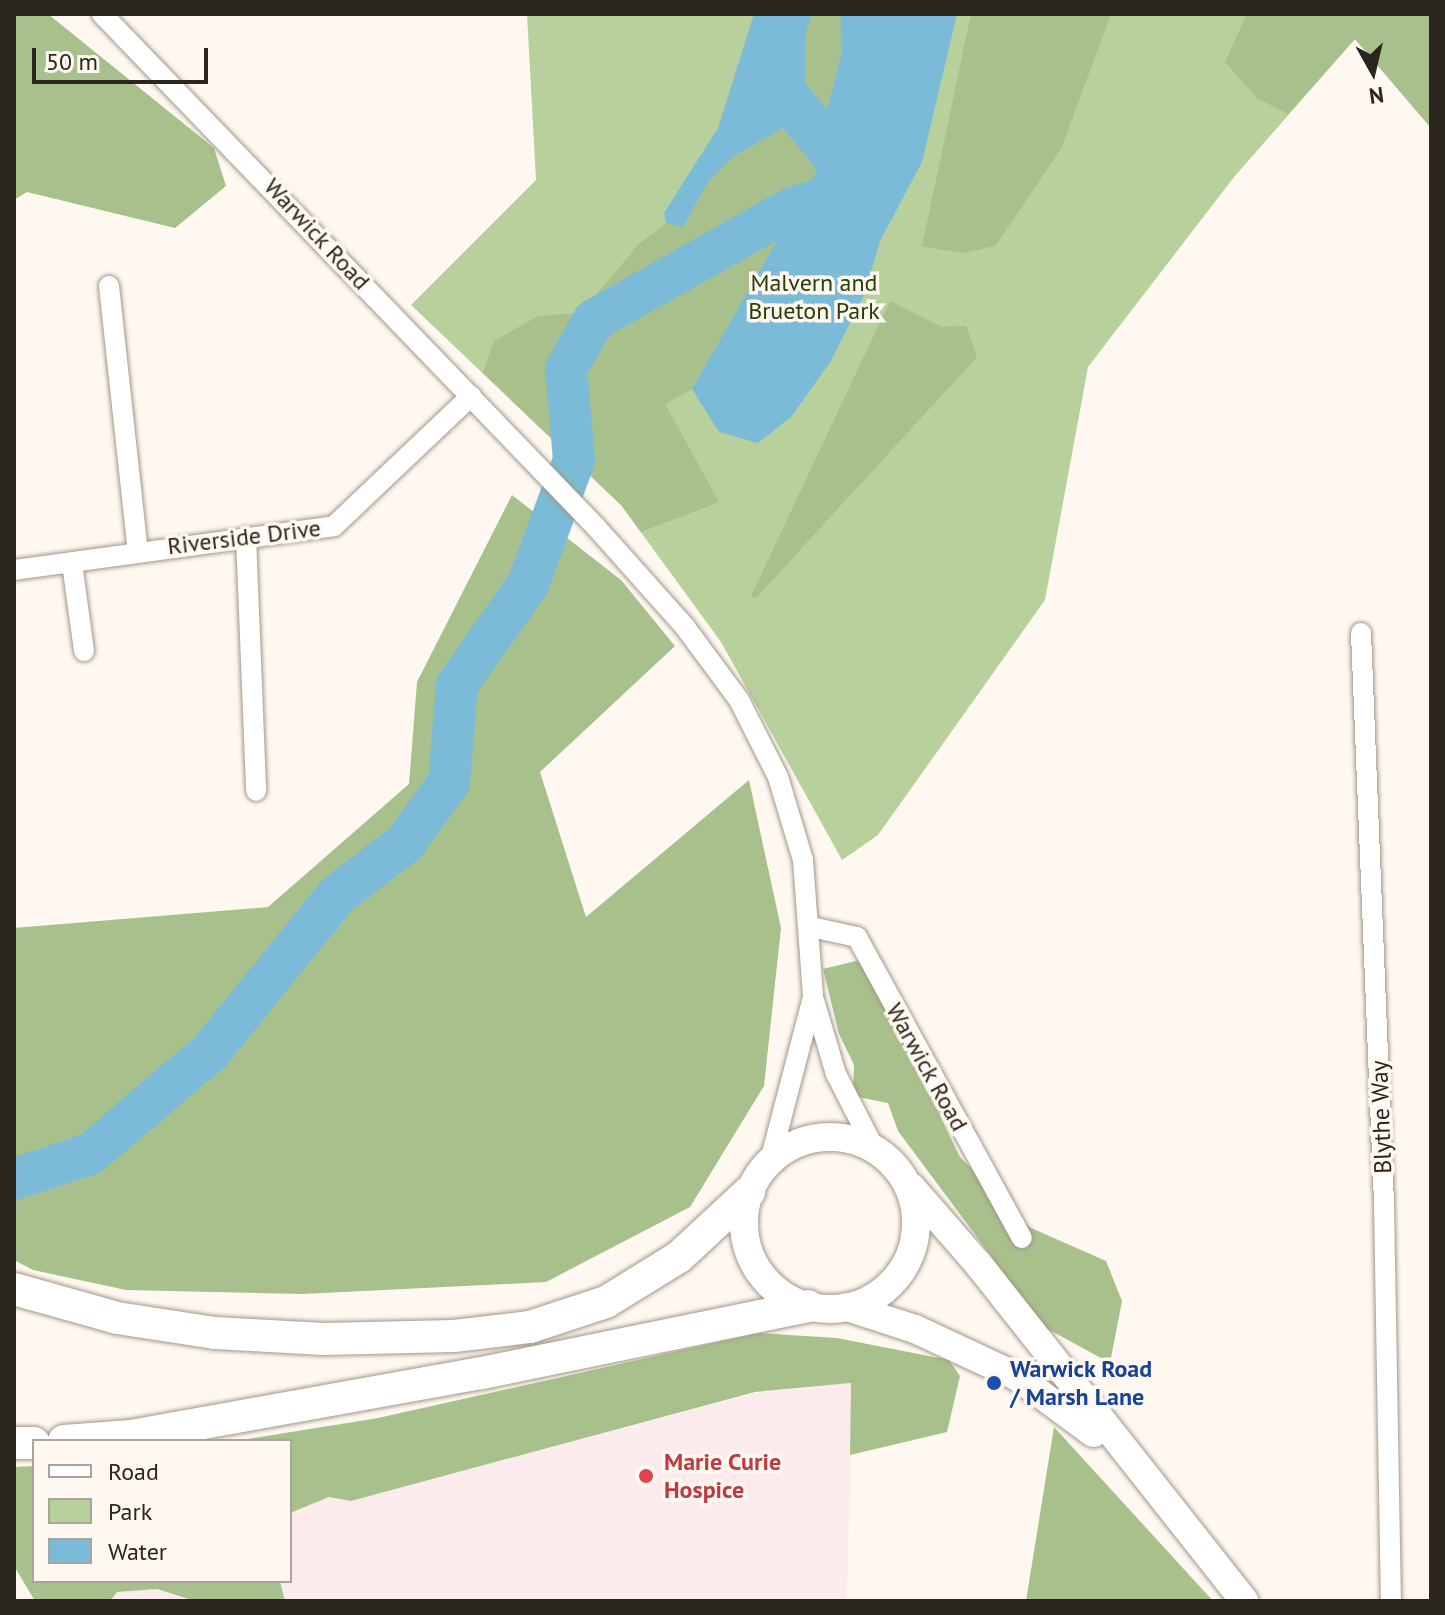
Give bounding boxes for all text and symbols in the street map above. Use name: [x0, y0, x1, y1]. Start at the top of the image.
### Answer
scale bar: [36, 32, 212, 82]
north arrow: [1333, 32, 1413, 112]
text: 50 m: [46, 46, 98, 77]
text: N: [1367, 81, 1385, 111]
street label: Warwick Road: [258, 172, 376, 296]
park label: Malvern and Brueton Park: [748, 269, 880, 325]
street label: Riverside Drive: [166, 513, 322, 561]
street label: Warwick Road: [880, 998, 974, 1136]
street label: Blythe Way: [1365, 1060, 1397, 1174]
place label: Warwick Road / Marsh Lane: [1010, 1355, 1153, 1411]
marker: Warwick Road / Marsh Lane: [985, 1374, 1003, 1392]
legend: [32, 1439, 292, 1583]
place label: Marie Curie Hospice: [664, 1448, 781, 1504]
text: Road: [108, 1456, 159, 1487]
marker: Marie Curie Hospice: [635, 1465, 657, 1487]
text: Park: [108, 1496, 152, 1527]
text: Water: [108, 1536, 167, 1567]

